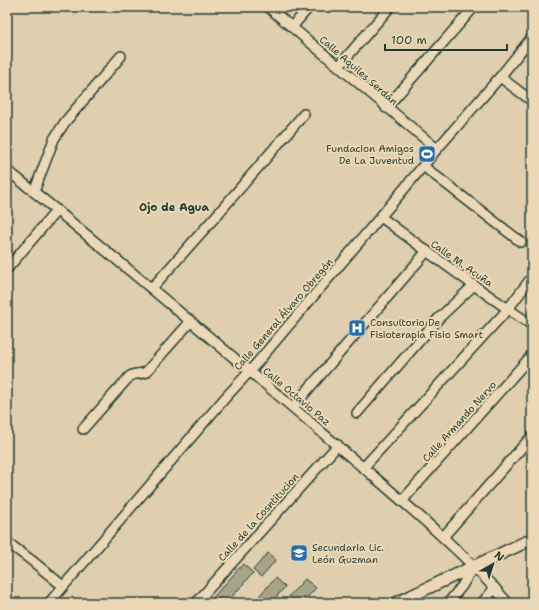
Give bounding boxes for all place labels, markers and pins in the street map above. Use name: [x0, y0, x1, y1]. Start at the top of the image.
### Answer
place label: Fundacion Amigos De La Juventud: [326, 142, 415, 167]
sports icon: Fundacion Amigos De La Juventud: [417, 144, 437, 164]
place label: Consultorio De Fisioterapia Fisio Smart: [370, 316, 483, 341]
hospital icon: Consultorio De Fisioterapia Fisio Smart: [347, 318, 367, 338]
place label: Secundaria Lic. León Guzman: [312, 541, 384, 566]
school or university icon: Secundaria Lic. León Guzman: [289, 543, 309, 563]

